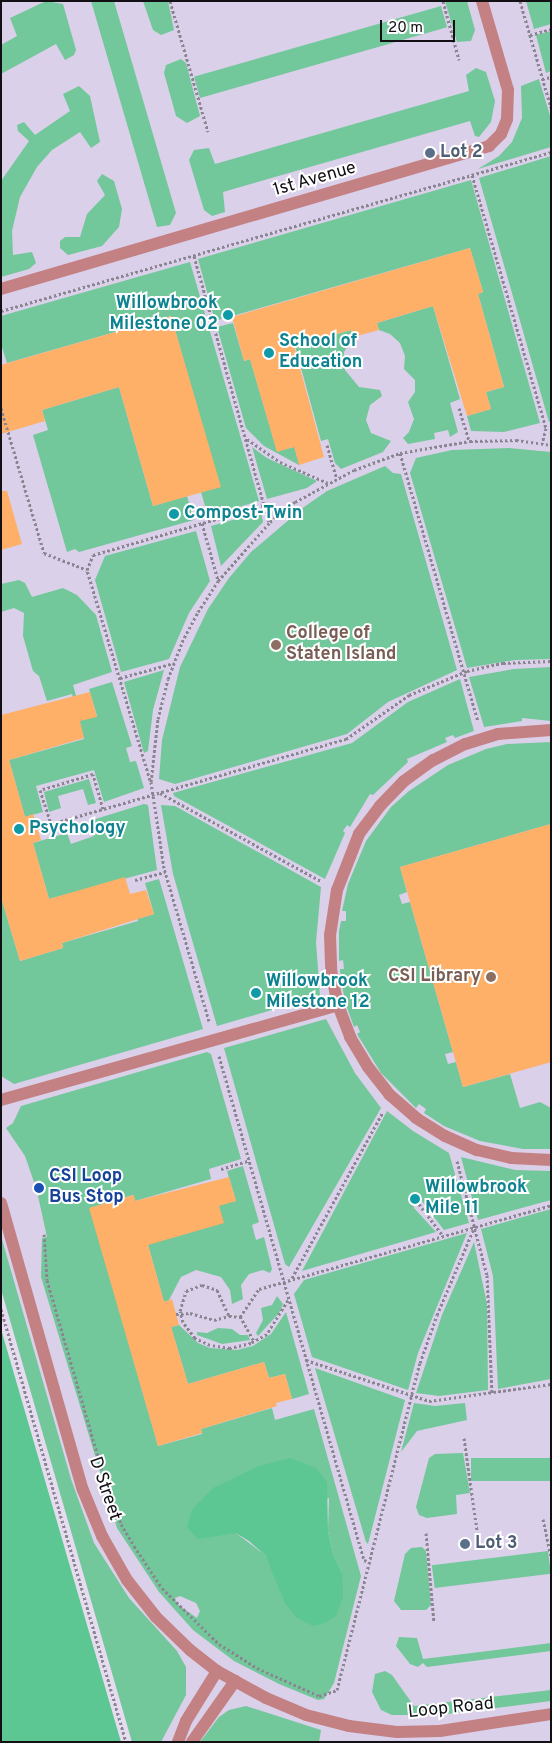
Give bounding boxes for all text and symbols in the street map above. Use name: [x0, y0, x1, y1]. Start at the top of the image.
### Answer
scale bar: [382, 10, 457, 42]
text: 20 m: [388, 19, 423, 38]
place label: Lot 2: [440, 142, 483, 164]
marker: Lot 2: [424, 147, 436, 159]
street label: 1st Avenue: [271, 158, 359, 202]
place label: Willowbrook Milestone 02: [110, 294, 218, 336]
marker: Willowbrook Milestone 02: [222, 309, 234, 321]
place label: School of Education: [279, 332, 362, 374]
marker: School of Education: [263, 347, 275, 359]
place label: Compost-Twin: [184, 503, 302, 525]
marker: Compost-Twin: [168, 508, 180, 520]
place label: College of Staten Island: [286, 624, 397, 666]
marker: College of Staten Island: [270, 639, 282, 651]
place label: Psychology: [29, 818, 126, 840]
marker: Psychology: [13, 823, 25, 835]
place label: CSI Library: [388, 966, 481, 988]
marker: CSI Library: [485, 971, 497, 983]
place label: Willowbrook Milestone 12: [266, 972, 370, 1014]
marker: Willowbrook Milestone 12: [250, 987, 262, 999]
place label: CSI Loop Bus Stop: [49, 1167, 124, 1210]
place label: Willowbrook Mile 11: [425, 1178, 527, 1220]
marker: CSI Loop Bus Stop: [33, 1182, 45, 1194]
marker: Willowbrook Mile 11: [409, 1193, 421, 1205]
street label: D Street: [83, 1454, 125, 1524]
place label: Lot 3: [475, 1533, 518, 1555]
marker: Lot 3: [459, 1538, 471, 1550]
street label: Loop Road: [407, 1694, 495, 1724]

